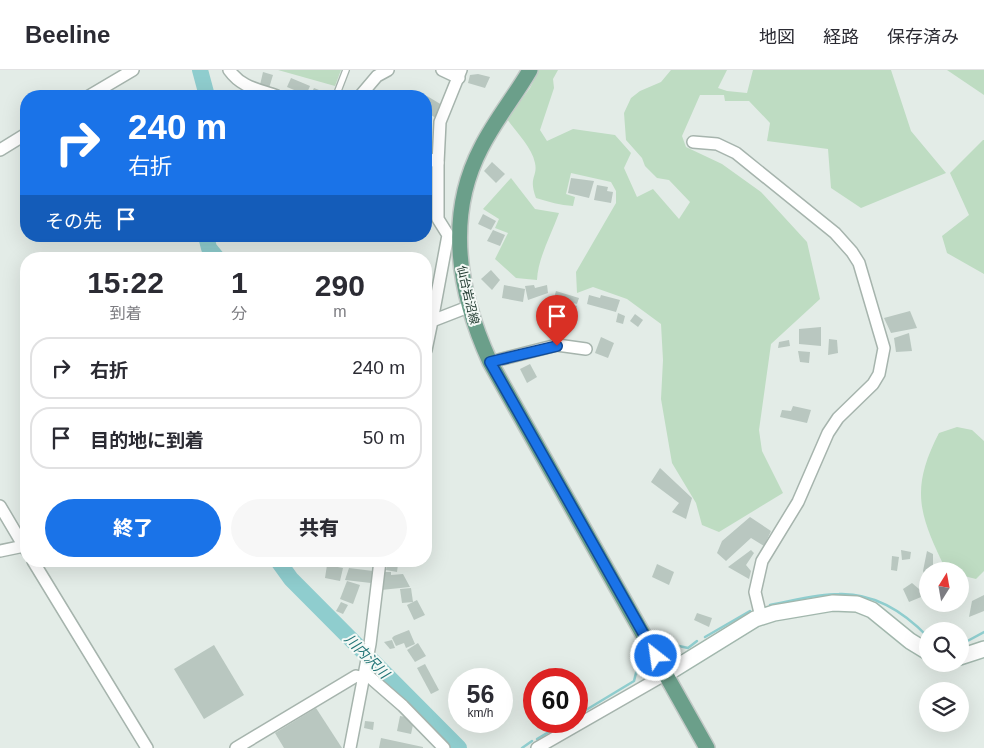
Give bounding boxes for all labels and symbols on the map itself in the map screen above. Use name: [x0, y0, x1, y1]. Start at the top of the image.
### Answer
street label: 仙台岩沼線: [454, 264, 482, 326]
pin: [536, 295, 578, 346]
north arrow: [919, 562, 969, 612]
position arrow: [629, 629, 681, 681]
water label: 川内沢川: [342, 631, 394, 683]
speed limit sign: 60: [523, 668, 588, 733]

